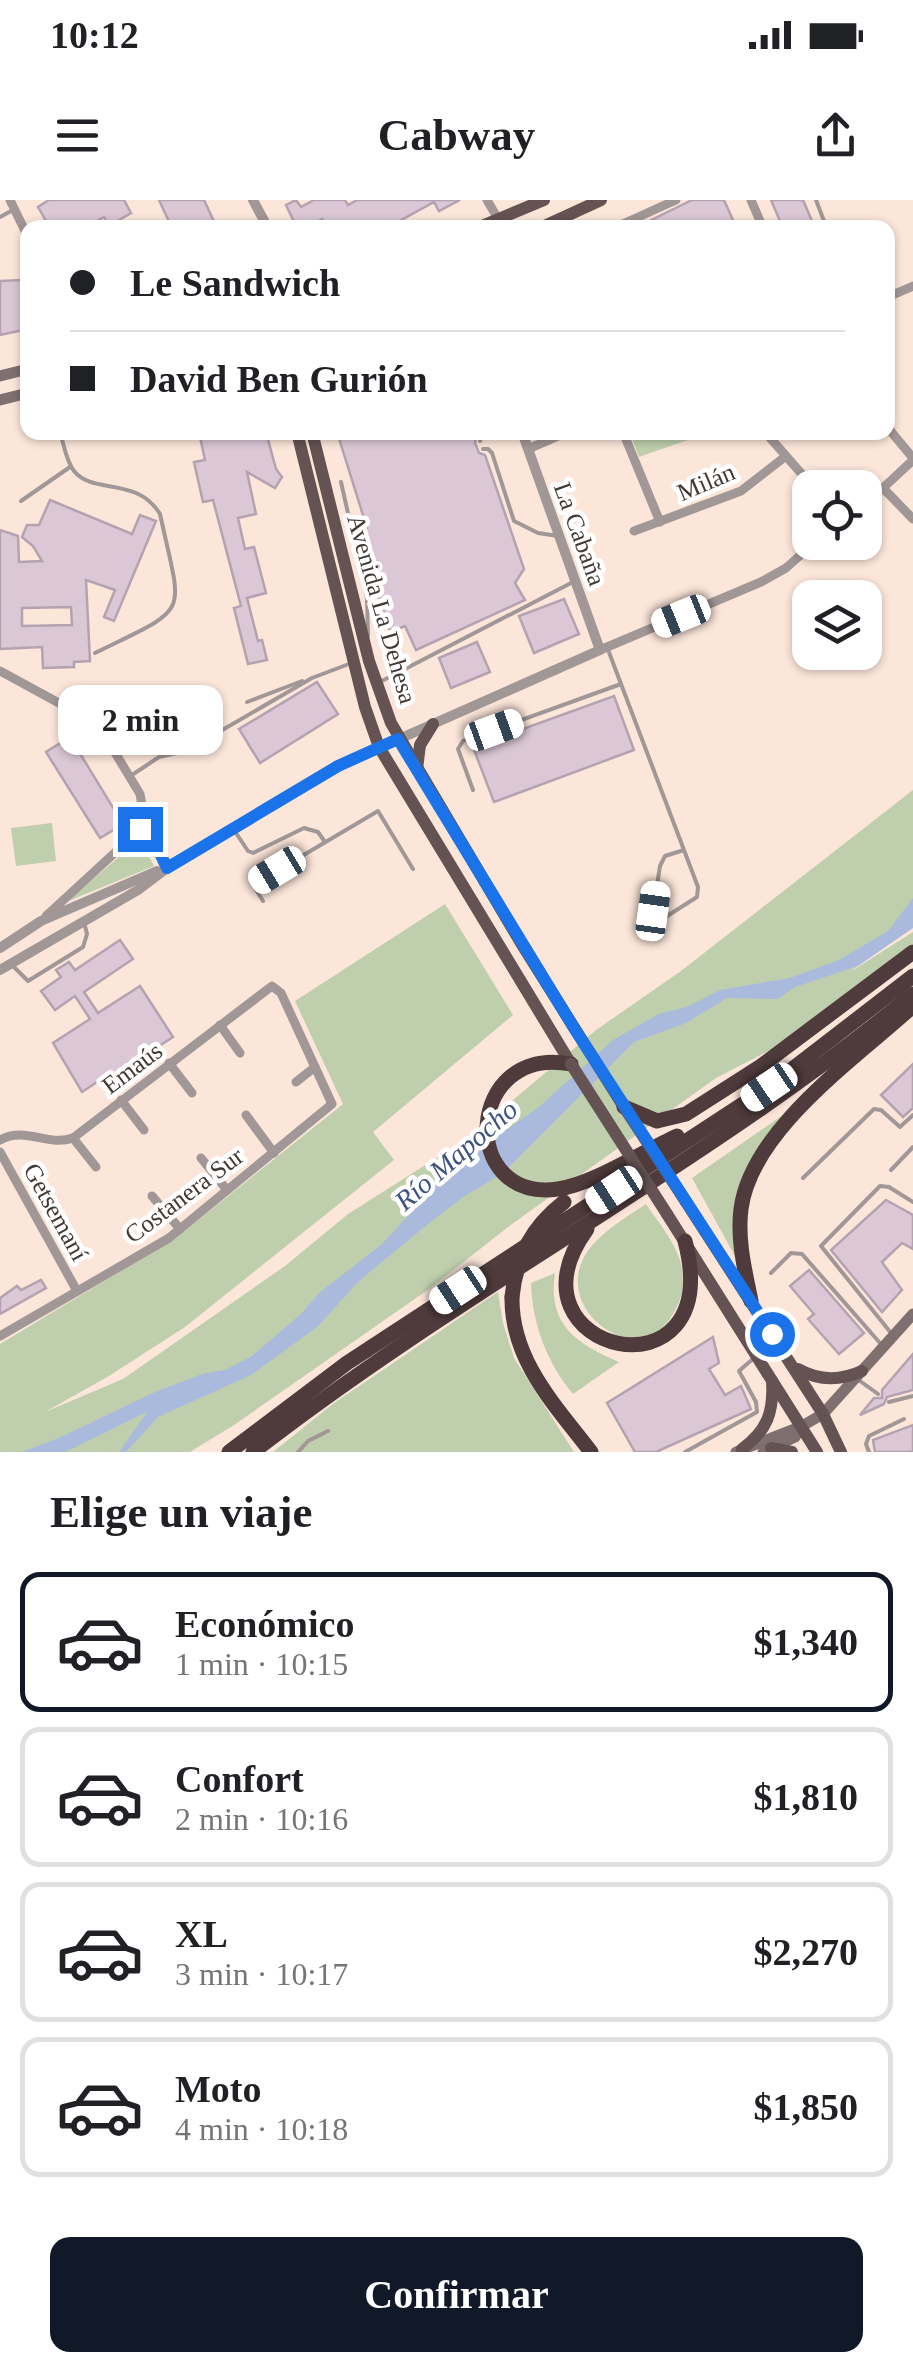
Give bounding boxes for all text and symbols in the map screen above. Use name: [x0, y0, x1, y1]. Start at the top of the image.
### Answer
text: 10:12: [50, 14, 139, 56]
icon: menu: [50, 108, 105, 163]
icon: share: [808, 108, 863, 163]
text: Cabway: [378, 110, 535, 160]
text: Le Sandwich: [130, 262, 340, 304]
text: David Ben Gurión: [130, 358, 428, 400]
street label: Milán: [673, 458, 739, 506]
map controls: [792, 470, 882, 670]
button: locate: [792, 470, 882, 560]
street label: La Cabaña: [549, 479, 611, 589]
street label: Avenida La Dehesa: [342, 511, 422, 707]
button: layers: [792, 580, 882, 670]
car: [648, 591, 714, 641]
callout: 2 min: [58, 684, 222, 754]
text: 2 min: [102, 702, 179, 738]
car: [461, 706, 527, 754]
route end: [118, 807, 163, 852]
car: [244, 842, 310, 898]
car: [634, 879, 672, 943]
street label: Emaús: [97, 1037, 167, 1099]
car: [736, 1058, 802, 1116]
water label: Río Mapocho: [388, 1094, 523, 1217]
street label: Costanera Sur: [120, 1141, 249, 1248]
street label: Getsemaní: [18, 1159, 94, 1265]
car: [581, 1161, 647, 1219]
car: [425, 1261, 491, 1319]
route start: [750, 1312, 795, 1357]
text: Elige un viaje: [50, 1487, 313, 1537]
icon: car: [55, 1597, 145, 1687]
text: Económico: [175, 1603, 354, 1645]
text: $1,340: [754, 1621, 858, 1663]
text: 1 min · 10:15: [175, 1646, 348, 1682]
icon: car: [55, 1752, 145, 1842]
text: Confort: [175, 1758, 304, 1800]
text: $1,810: [754, 1776, 858, 1818]
text: 2 min · 10:16: [175, 1801, 348, 1837]
icon: car: [55, 1907, 145, 1997]
text: XL: [175, 1913, 228, 1955]
text: $2,270: [754, 1931, 858, 1973]
text: 3 min · 10:17: [175, 1956, 348, 1992]
icon: car: [55, 2062, 145, 2152]
text: Moto: [175, 2068, 262, 2110]
text: $1,850: [754, 2086, 858, 2128]
text: 4 min · 10:18: [175, 2111, 348, 2147]
button: Confirmar: [50, 2237, 863, 2352]

